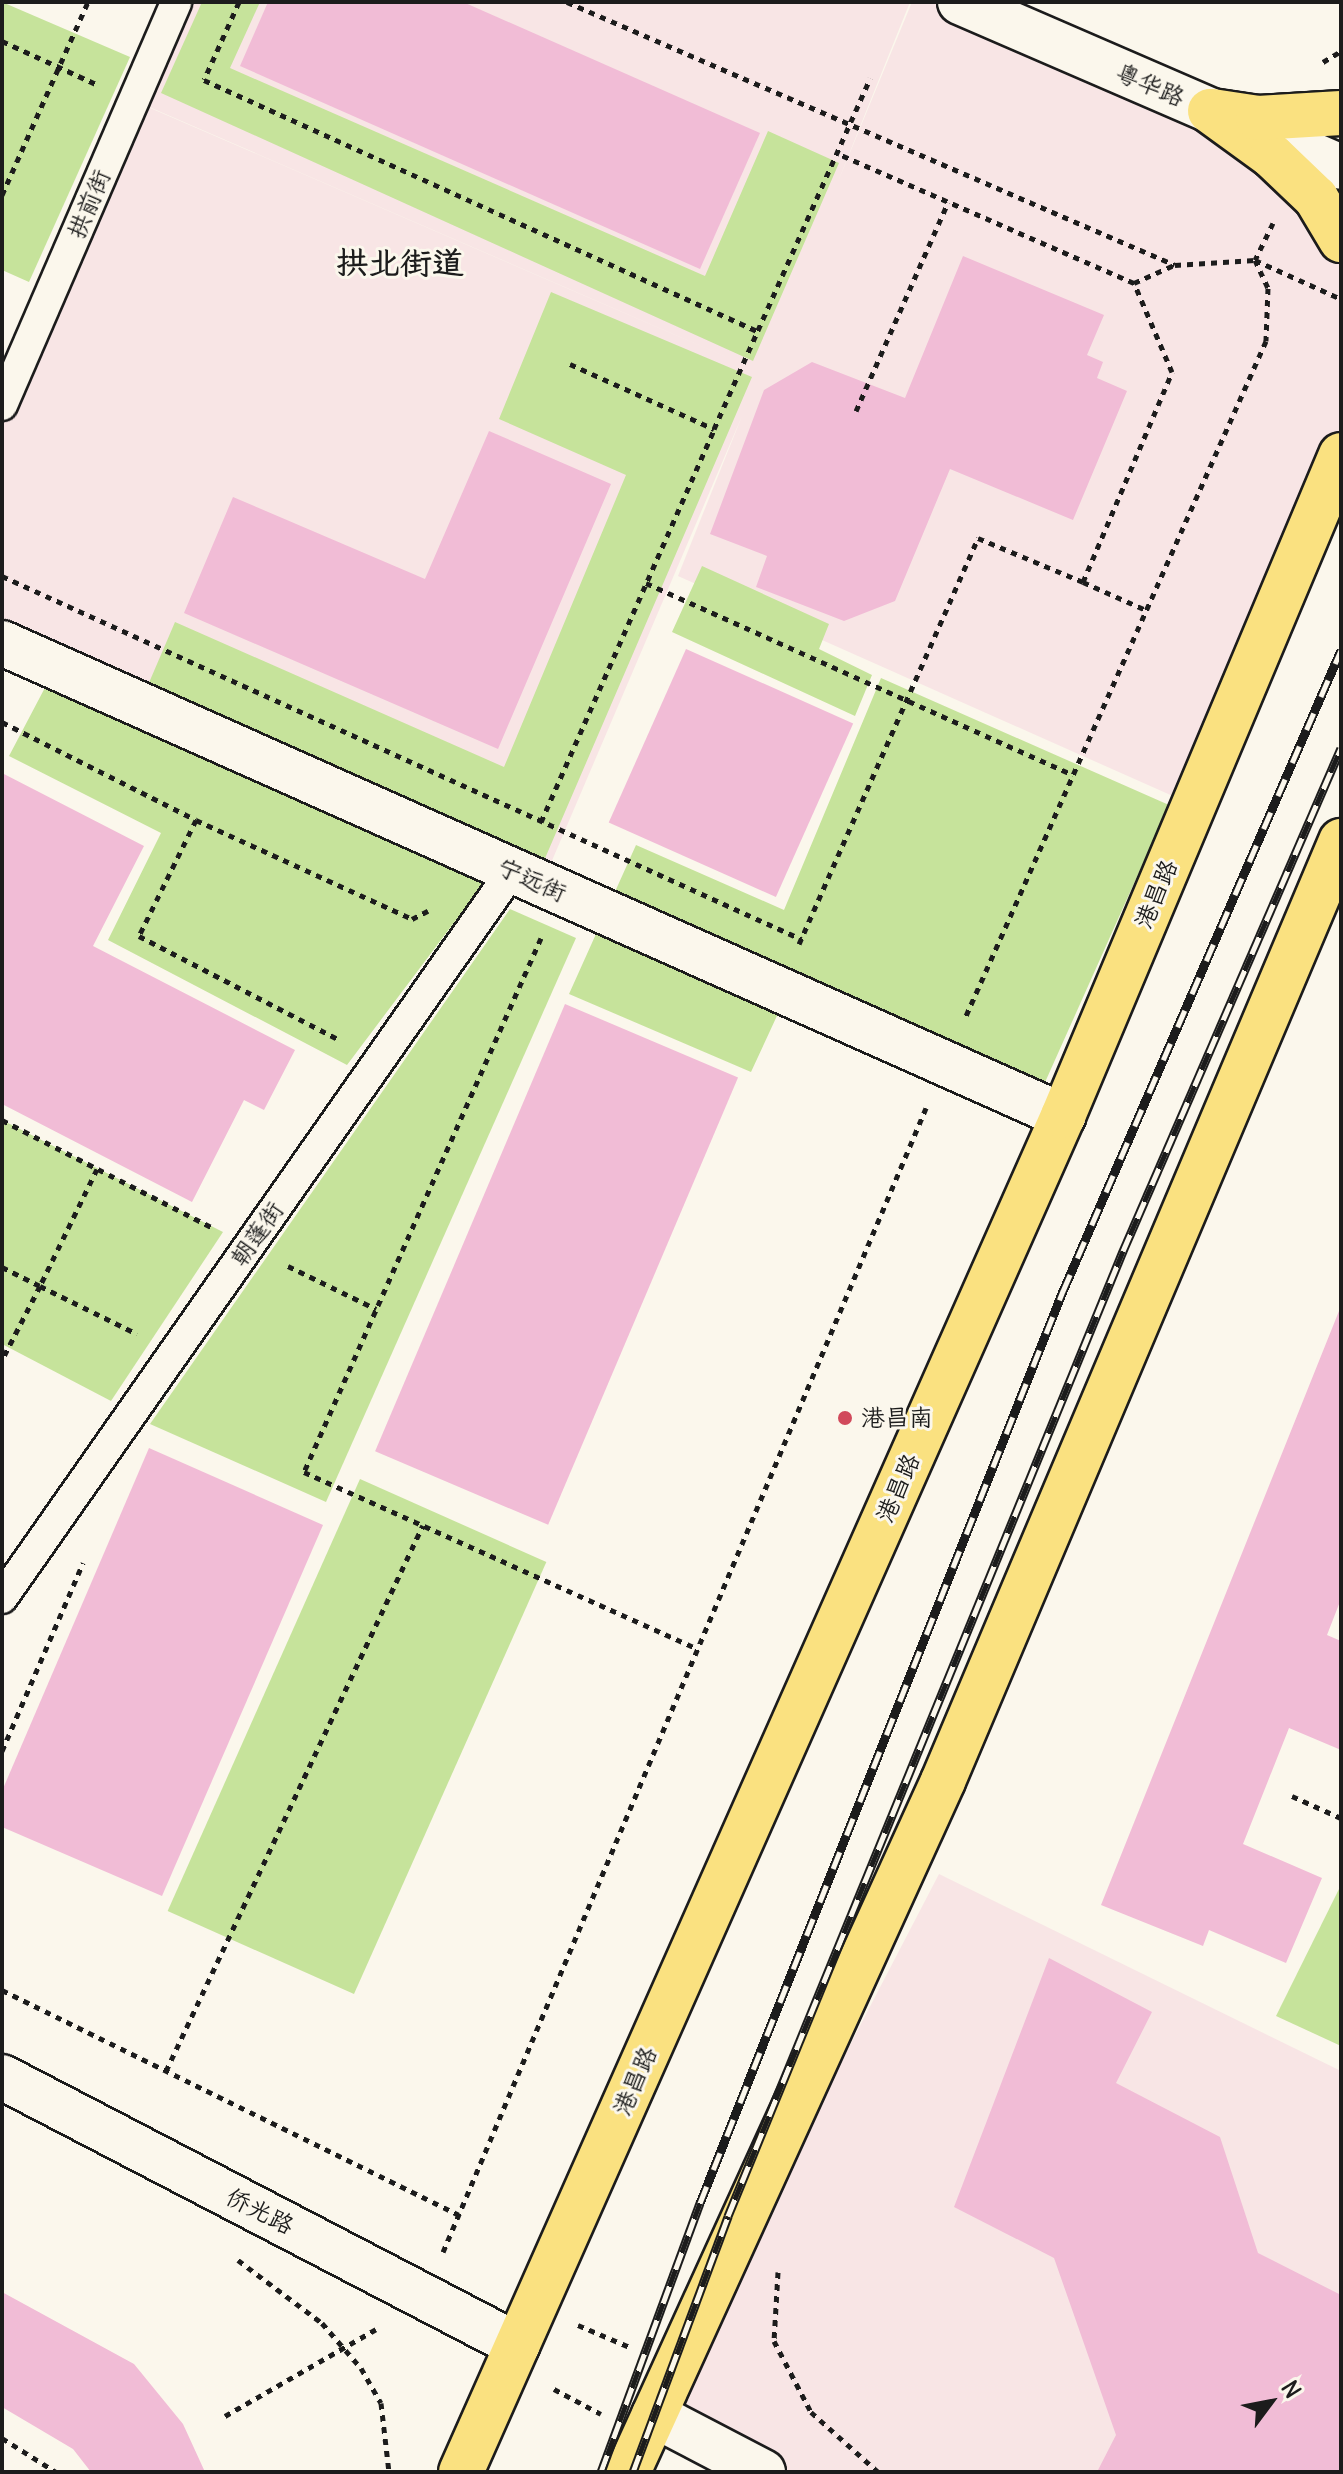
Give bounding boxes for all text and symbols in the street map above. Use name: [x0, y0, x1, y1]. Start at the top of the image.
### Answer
street label: 粤华路: [1111, 58, 1189, 112]
street label: 拱前街: [62, 165, 116, 243]
district label: 拱北街道: [336, 244, 464, 282]
street label: 宁远街: [493, 852, 571, 908]
street label: 港昌路: [1129, 855, 1183, 933]
street label: 朝蓬街: [225, 1196, 289, 1272]
place label: 港昌南: [861, 1404, 933, 1432]
marker: 港昌南: [836, 1409, 854, 1427]
street label: 港昌路: [870, 1449, 926, 1527]
street label: 港昌路: [607, 2042, 663, 2120]
street label: 侨光路: [221, 2182, 299, 2240]
north arrow: [1231, 2362, 1311, 2442]
text: N: [1275, 2375, 1307, 2403]

